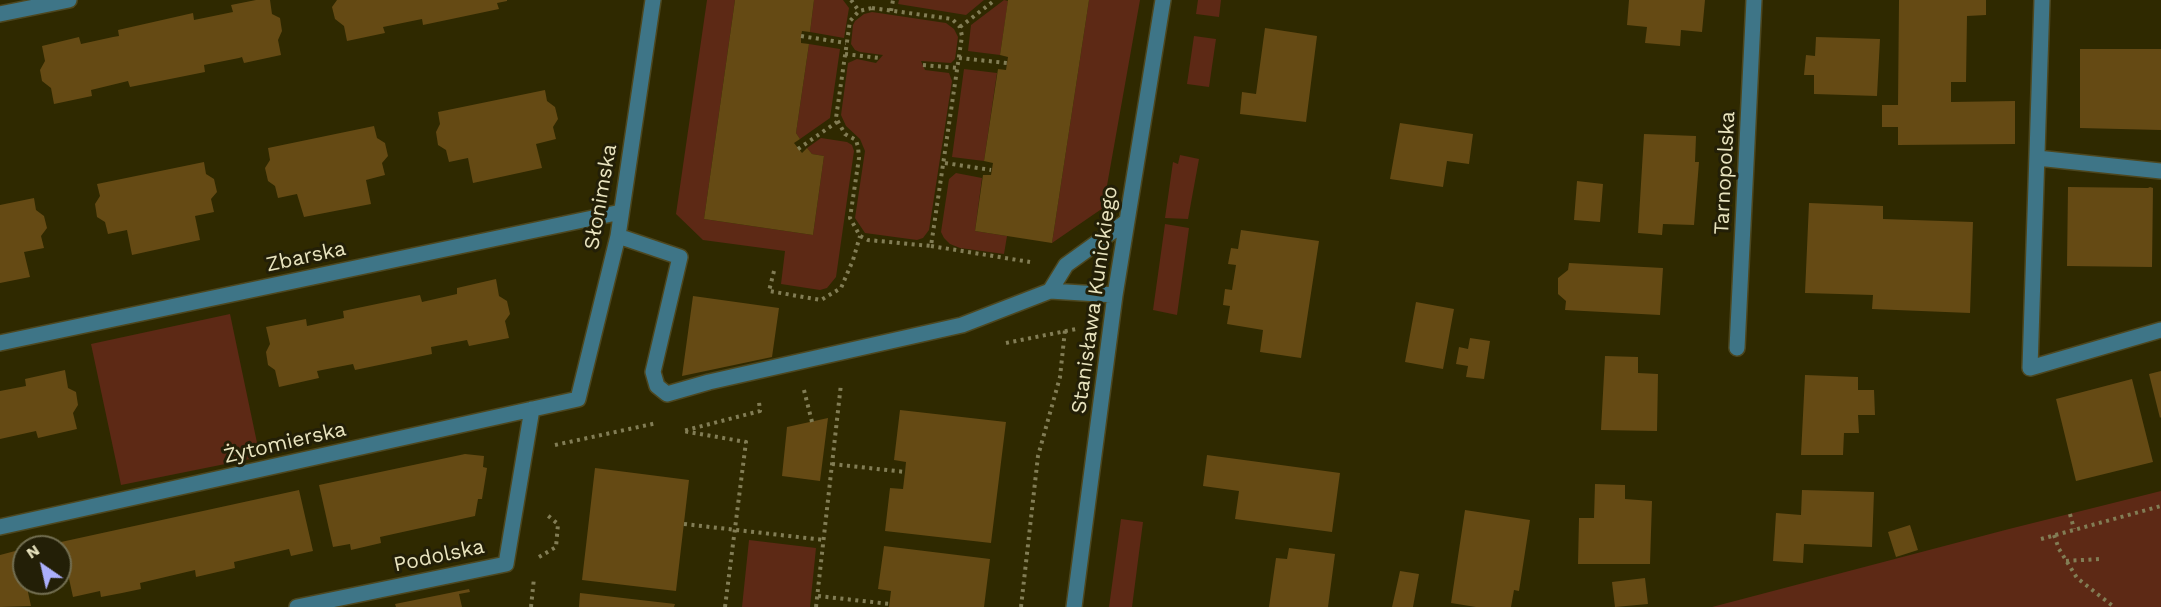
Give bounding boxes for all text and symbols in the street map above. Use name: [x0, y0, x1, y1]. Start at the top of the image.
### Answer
street label: Tarnopolska: [1709, 111, 1741, 235]
street label: Słonimska: [579, 142, 623, 252]
street label: Stanisława Kunickiego: [1067, 185, 1123, 415]
street label: Zbarska: [264, 236, 348, 278]
street label: Żytomierska: [221, 417, 349, 469]
street label: Podolska: [391, 534, 487, 578]
north arrow: [12, 535, 72, 595]
text: N: [23, 540, 43, 563]

